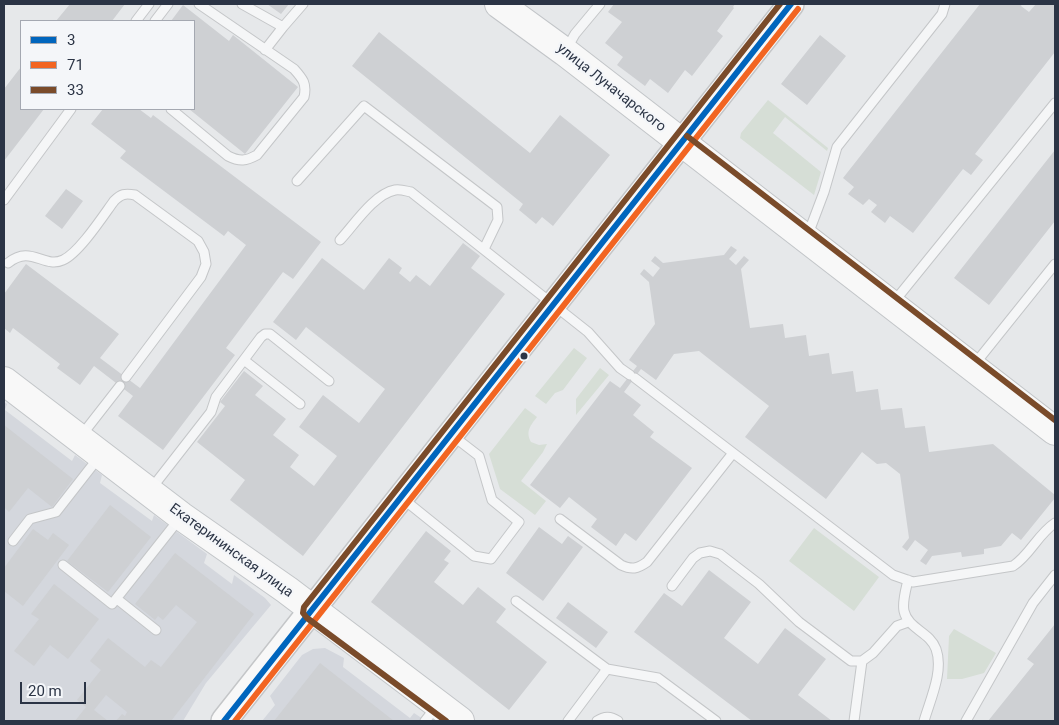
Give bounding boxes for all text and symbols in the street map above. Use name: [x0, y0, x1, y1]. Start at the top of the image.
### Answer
legend: [20, 20, 195, 110]
text: 3: [67, 31, 75, 49]
street label: улица Луначарского: [553, 40, 669, 136]
text: 71: [67, 56, 84, 74]
text: 33: [67, 81, 84, 99]
unlabelled marker: [519, 351, 529, 361]
street label: Екатерининская улица: [166, 500, 296, 602]
scale bar: [22, 672, 89, 704]
text: 20 m: [28, 682, 62, 700]

